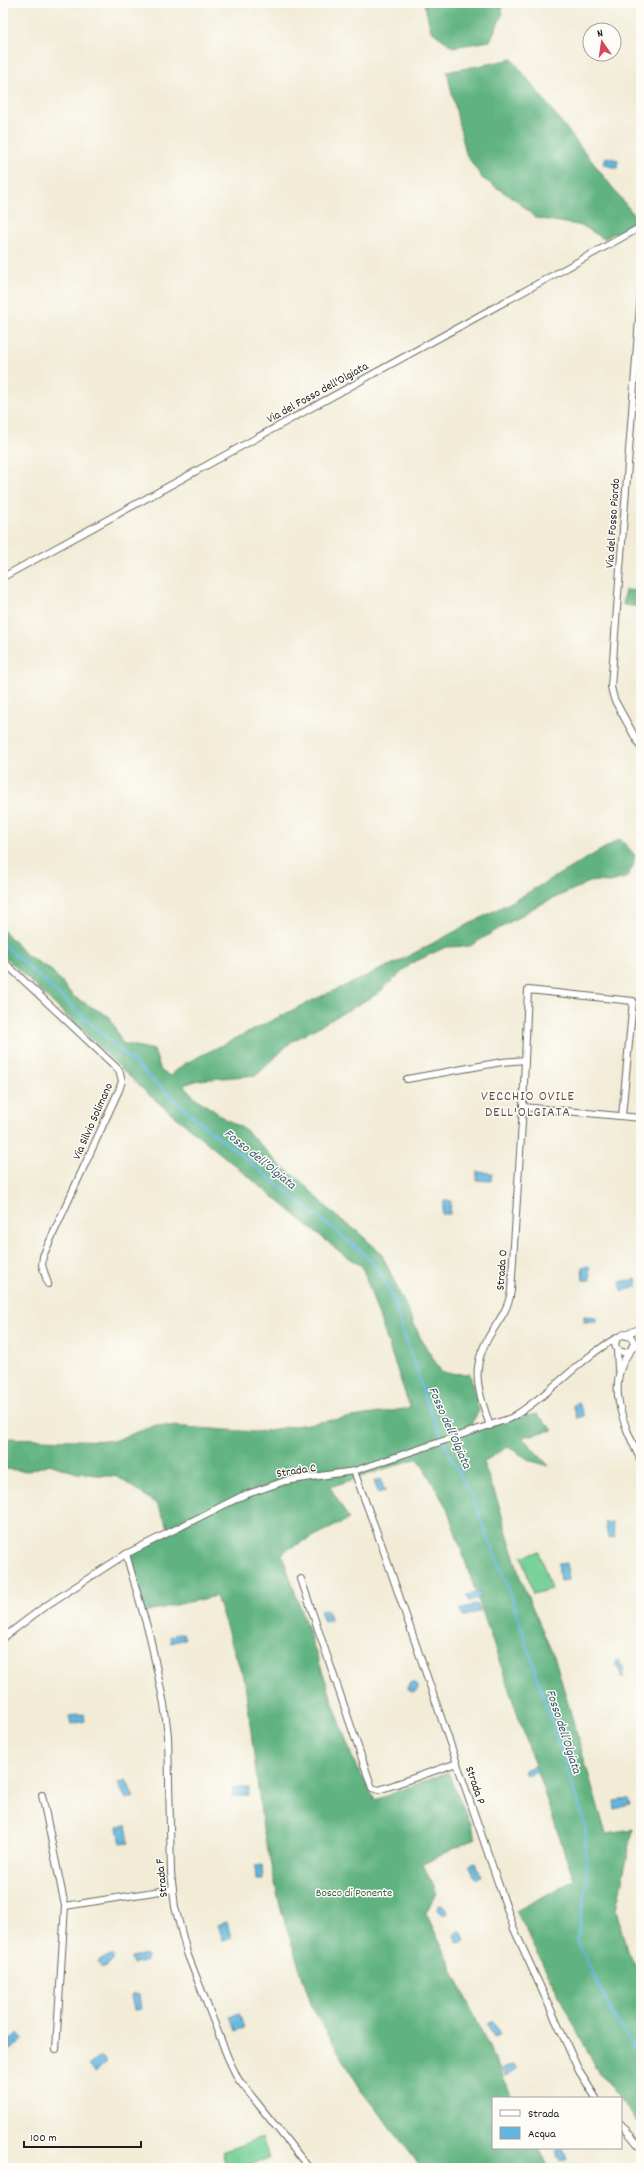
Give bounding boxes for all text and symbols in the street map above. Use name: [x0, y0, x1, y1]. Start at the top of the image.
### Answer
north arrow: [582, 22, 622, 62]
text: N: [596, 26, 605, 43]
street label: Via del Fosso dell'Olgiata: [264, 358, 372, 428]
street label: Via del Fosso Piordo: [602, 478, 625, 569]
street label: Via Silvio Solimano: [69, 1081, 118, 1163]
district label: VECCHIO OVILE DELL'OLGIATA: [481, 1087, 575, 1123]
water label: Fosso dell’Olgiata: [219, 1125, 300, 1195]
street label: Strada O: [493, 1249, 512, 1291]
water label: Fosso dell’Olgiata: [422, 1384, 476, 1473]
street label: Strada C: [275, 1460, 317, 1483]
water label: Fosso dell’Olgiata: [540, 1687, 585, 1777]
street label: Strada P: [460, 1764, 489, 1807]
street label: Strada F: [152, 1857, 173, 1898]
park label: Bosco di Ponente: [316, 1885, 392, 1902]
legend: [492, 2097, 622, 2149]
text: Strada: [528, 2106, 559, 2123]
scale bar: [24, 2123, 141, 2149]
text: Acqua: [528, 2126, 556, 2143]
text: 100 m: [30, 2130, 57, 2147]

